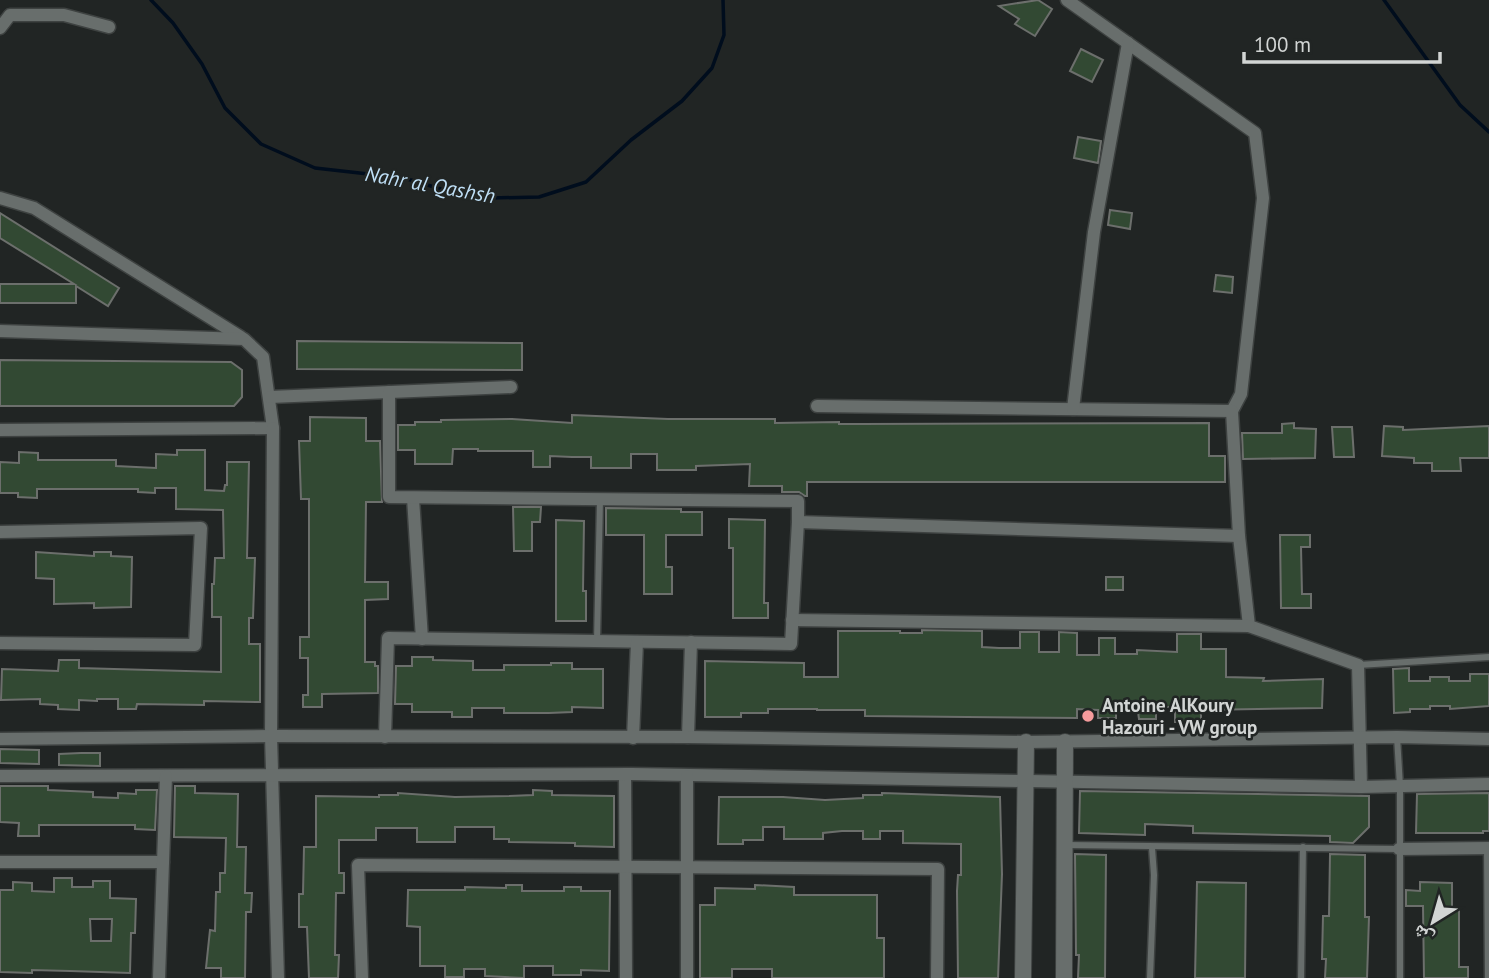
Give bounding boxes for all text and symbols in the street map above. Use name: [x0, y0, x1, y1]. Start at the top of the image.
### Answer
scale bar: [1244, 21, 1440, 65]
text: 100 m: [1254, 31, 1311, 58]
water label: Nahr al Qashsh: [363, 160, 497, 209]
place label: Antoine AlKoury Hazouri - VW group: [1102, 693, 1257, 739]
marker: Antoine AlKoury Hazouri - VW group: [1080, 708, 1096, 724]
north arrow: [1398, 887, 1468, 957]
text: ش: [1407, 920, 1438, 951]

